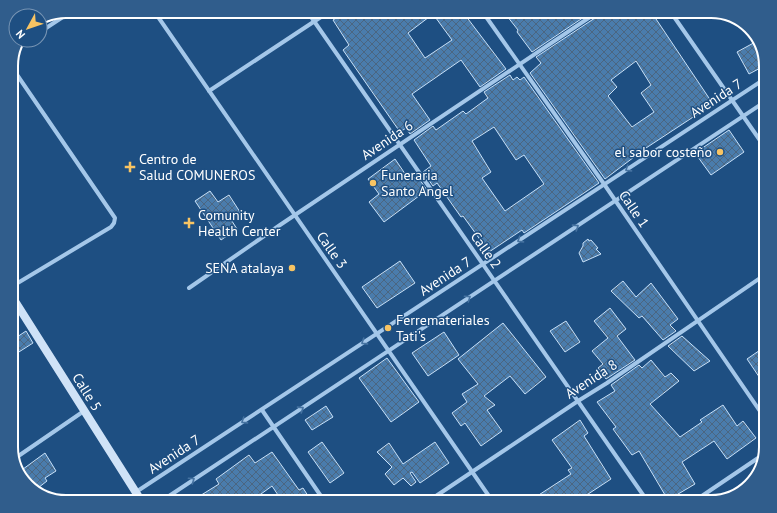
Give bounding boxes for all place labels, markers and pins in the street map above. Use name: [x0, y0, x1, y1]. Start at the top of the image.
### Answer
place label: el sabor costeño: [614, 143, 712, 161]
marker: el sabor costeño: [715, 147, 725, 157]
place label: Centro de Salud COMUNEROS: [139, 150, 255, 184]
marker: Centro de Salud COMUNEROS: [124, 161, 136, 173]
place label: Funeraria Santo Angel: [381, 166, 453, 200]
marker: Funeraria Santo Angel: [368, 178, 378, 188]
place label: Comunity Health Center: [198, 206, 281, 240]
marker: Comunity Health Center: [183, 217, 195, 229]
place label: SENA atalaya: [205, 259, 284, 277]
marker: SENA atalaya: [287, 263, 297, 273]
place label: Ferremateriales Tati's: [396, 311, 490, 345]
marker: Ferremateriales Tati's: [383, 323, 393, 333]

